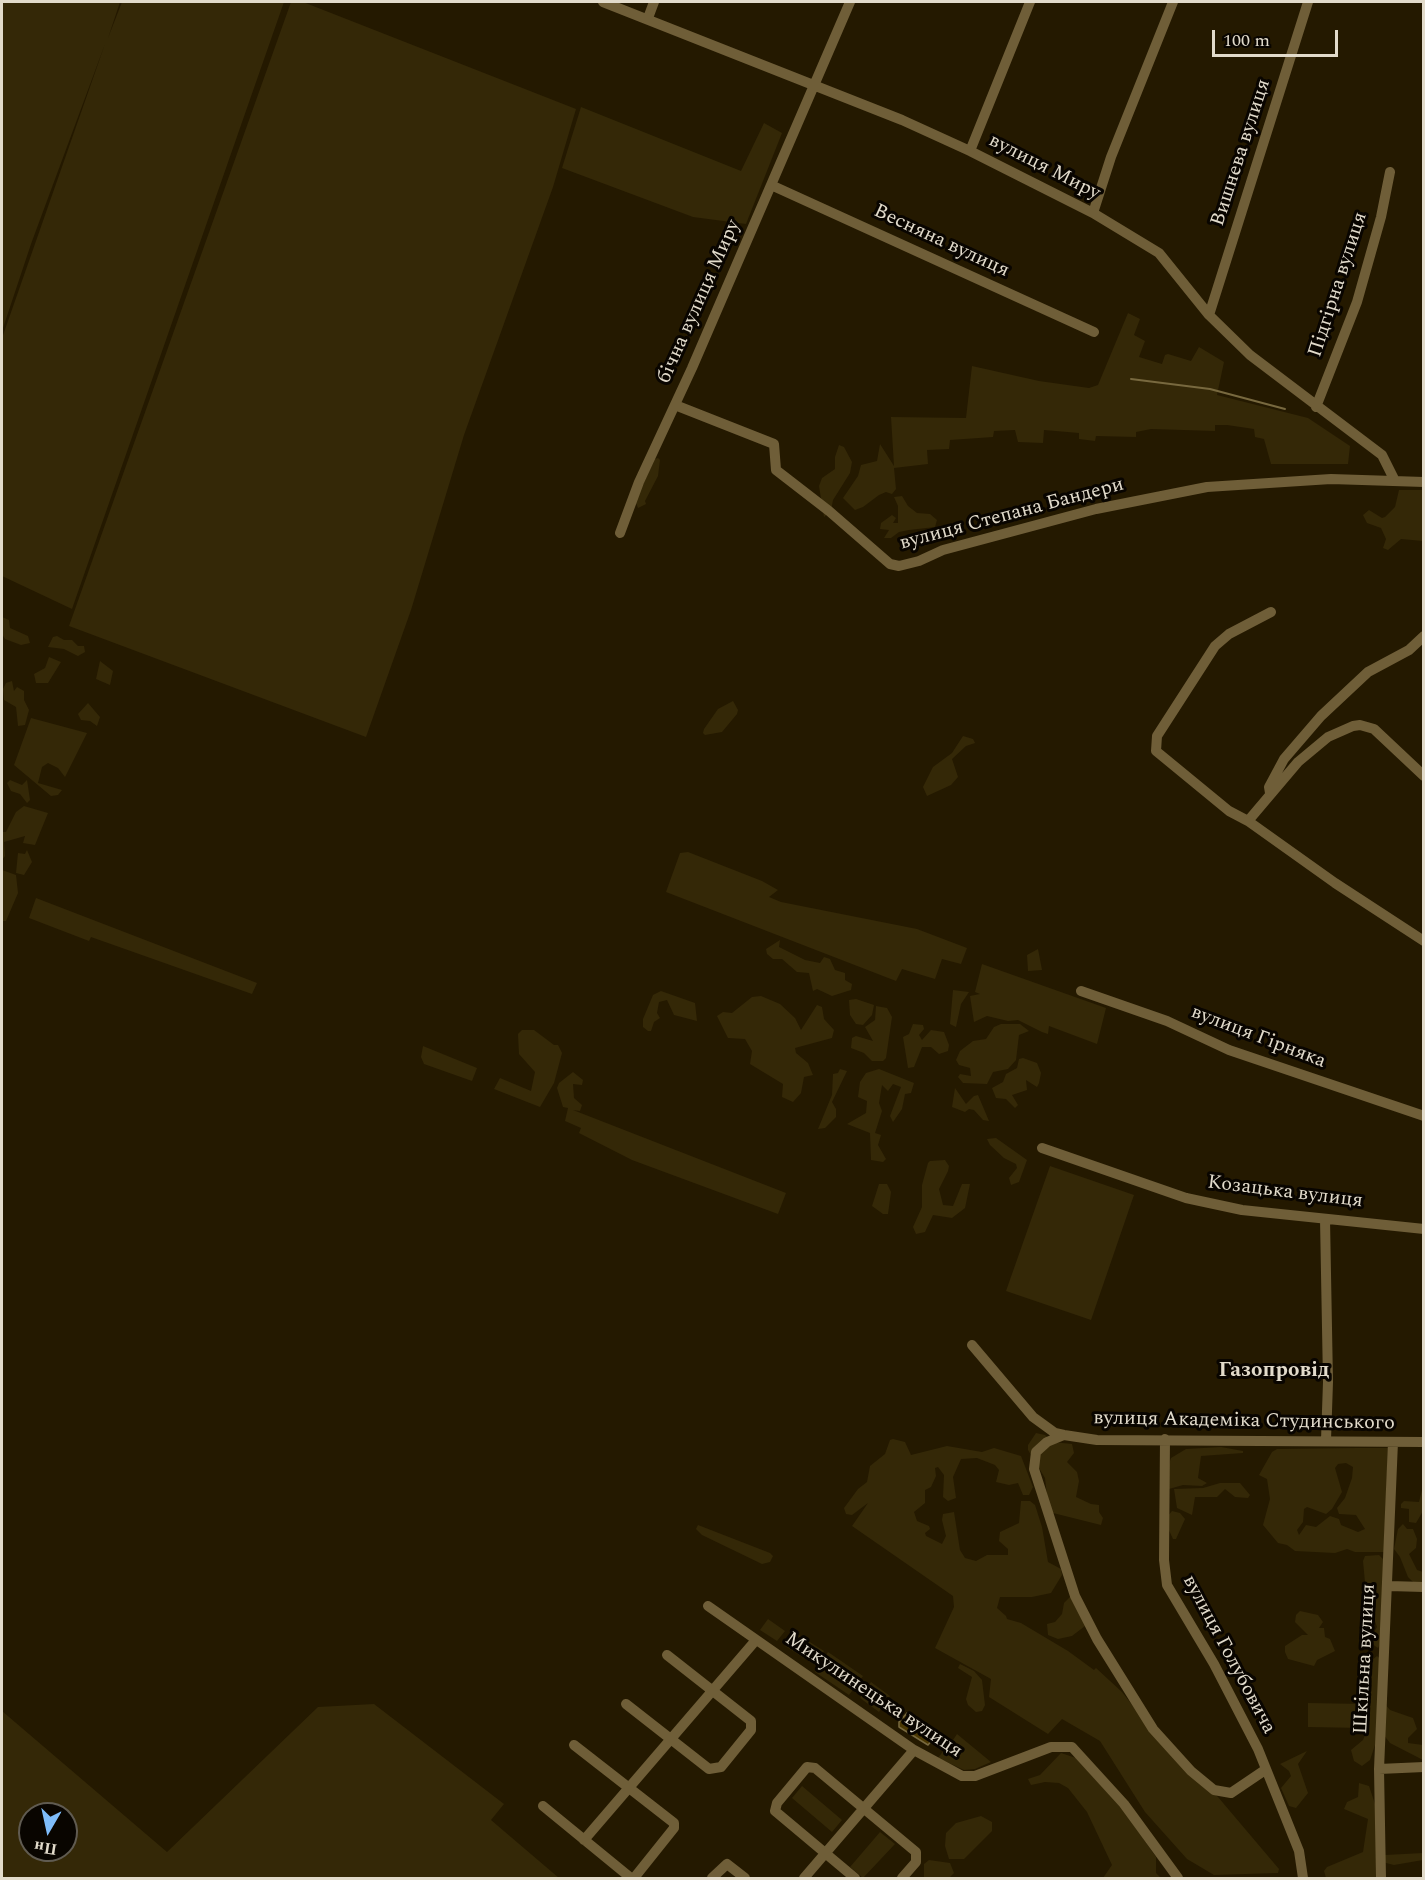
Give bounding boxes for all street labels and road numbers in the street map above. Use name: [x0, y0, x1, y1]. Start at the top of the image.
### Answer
street label: Вишнева вулиця: [1207, 76, 1277, 230]
street label: вулиця Миру: [984, 130, 1104, 206]
street label: Весняна вулиця: [869, 200, 1013, 284]
street label: Підгірна вулиця: [1304, 210, 1374, 360]
street label: бічна вулиця Миру: [653, 216, 747, 388]
street label: вулиця Степана Бандери: [897, 474, 1127, 556]
street label: вулиця Гірняка: [1187, 1001, 1329, 1075]
street label: Козацька вулиця: [1206, 1172, 1364, 1214]
street label: вулиця Академіка Студинського: [1093, 1407, 1395, 1437]
street label: вулиця Голубовича: [1176, 1572, 1280, 1738]
street label: Шкільна вулиця: [1350, 1583, 1382, 1735]
street label: Микулинецька вулиця: [780, 1628, 966, 1764]

